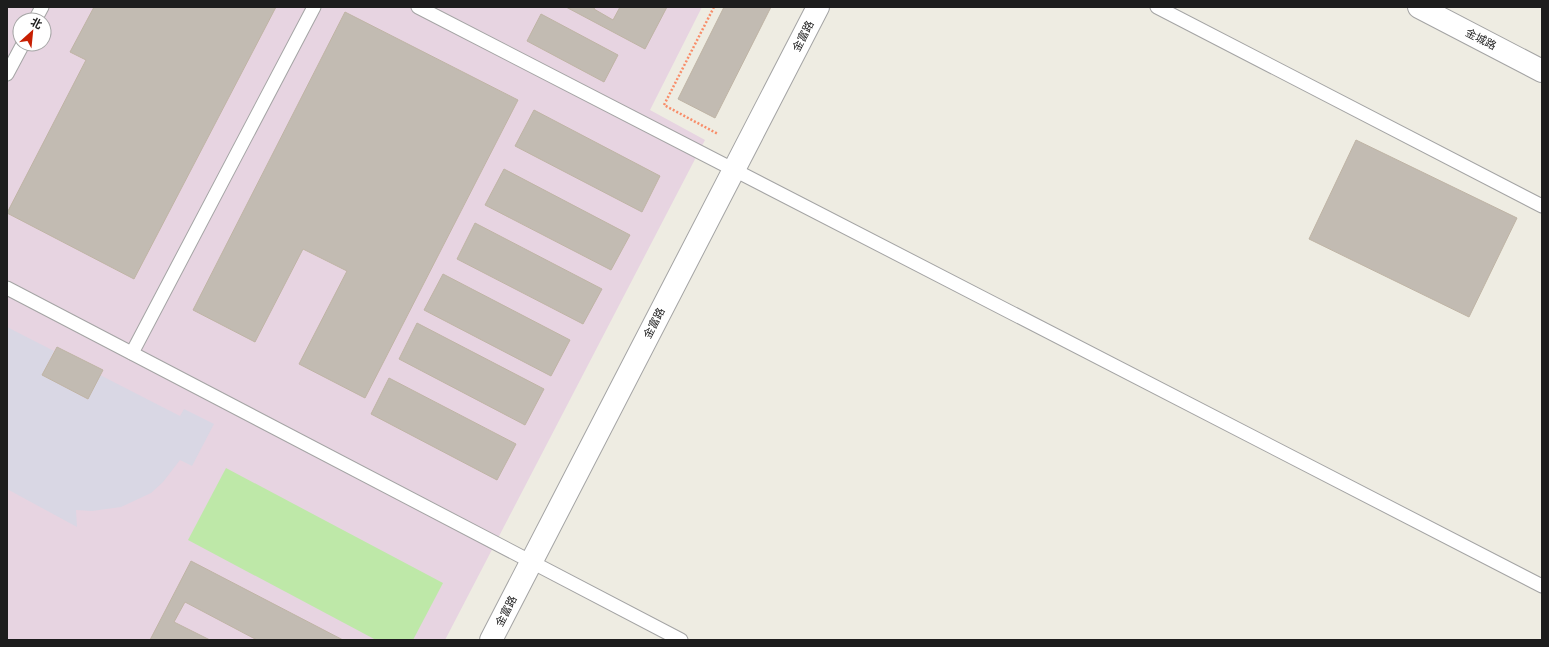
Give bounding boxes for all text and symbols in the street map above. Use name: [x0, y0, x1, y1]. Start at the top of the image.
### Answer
north arrow: [12, 12, 52, 52]
text: 北: [28, 13, 45, 33]
street label: 金富路: [788, 18, 818, 54]
street label: 金城路: [1463, 24, 1499, 54]
street label: 金富路: [639, 305, 669, 341]
street label: 金富路: [491, 593, 521, 629]

